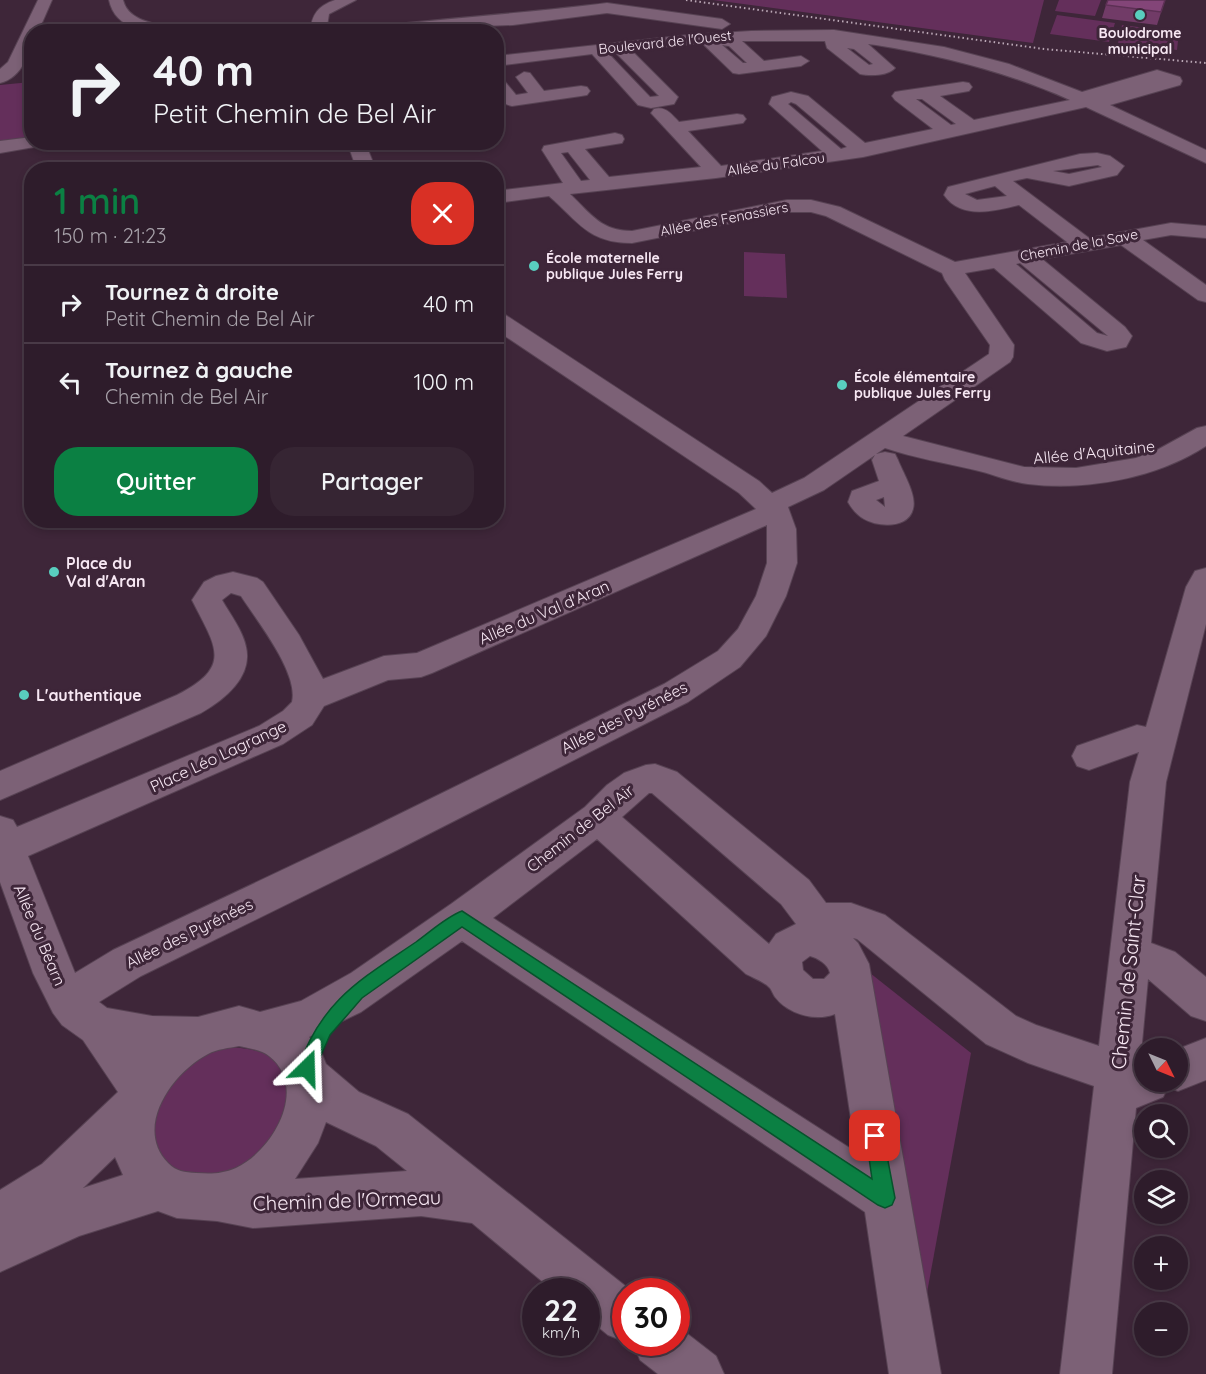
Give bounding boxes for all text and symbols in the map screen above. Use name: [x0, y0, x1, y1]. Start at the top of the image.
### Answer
marker: Boulodrome municipal: [1133, 8, 1147, 22]
place label: Boulodrome municipal: [1099, 24, 1181, 58]
street label: Boulevard de l'Ouest: [598, 26, 733, 58]
text: 40 m: [153, 44, 254, 97]
icon: right: [54, 48, 132, 126]
text: Petit Chemin de Bel Air: [153, 96, 436, 130]
street label: Allée du Falcou: [726, 148, 826, 180]
text: 1 min: [54, 178, 140, 223]
button: close: [411, 182, 474, 245]
street label: Allée des Fenassiers: [658, 198, 790, 240]
text: 150 m · 21:23: [54, 223, 167, 248]
street label: Chemin de la Save: [1018, 225, 1140, 265]
place label: École maternelle publique Jules Ferry: [546, 249, 683, 283]
marker: École maternelle publique Jules Ferry: [527, 259, 541, 273]
text: Tournez à droite: [105, 278, 279, 306]
icon: right: [54, 288, 87, 321]
text: 40 m: [423, 290, 474, 318]
text: Petit Chemin de Bel Air: [105, 306, 315, 331]
text: Tournez à gauche: [105, 356, 293, 384]
icon: left: [54, 366, 87, 399]
text: 100 m: [414, 368, 474, 396]
place label: École élémentaire publique Jules Ferry: [854, 368, 991, 402]
marker: École élémentaire publique Jules Ferry: [835, 378, 849, 392]
text: Chemin de Bel Air: [105, 384, 268, 409]
street label: Allée d'Aquitaine: [1032, 436, 1156, 468]
button: Quitter: [54, 447, 258, 516]
button: Partager: [270, 447, 474, 516]
place label: Place du Val d'Aran: [66, 553, 146, 591]
marker: Place du Val d'Aran: [47, 565, 61, 579]
street label: Allée du Val d'Aran: [476, 576, 612, 648]
street label: Allée des Pyrénées: [558, 677, 690, 757]
place label: L'authentique: [36, 685, 142, 705]
marker: L'authentique: [17, 688, 31, 702]
street label: Place Léo Lagrange: [147, 716, 289, 796]
street label: Chemin de Bel Air: [522, 780, 638, 876]
street label: Chemin de Saint-Clar: [1105, 873, 1151, 1070]
street label: Allée du Béarn: [10, 881, 70, 989]
street label: Allée des Pyrénées: [122, 894, 256, 972]
position arrow: [275, 1036, 339, 1100]
north arrow: [1134, 1038, 1188, 1092]
map controls: [1134, 1038, 1188, 1356]
button: search: [1134, 1104, 1188, 1158]
pin: [849, 1110, 900, 1161]
icon: arrive: [858, 1119, 891, 1152]
button: layers: [1134, 1170, 1188, 1224]
street label: Chemin de l'Ormeau: [252, 1184, 442, 1216]
button: +: [1134, 1236, 1188, 1290]
speed limit sign: 30: [612, 1278, 690, 1356]
text: 22: [544, 1291, 578, 1329]
button: −: [1134, 1302, 1188, 1356]
text: km/h: [542, 1323, 580, 1342]

